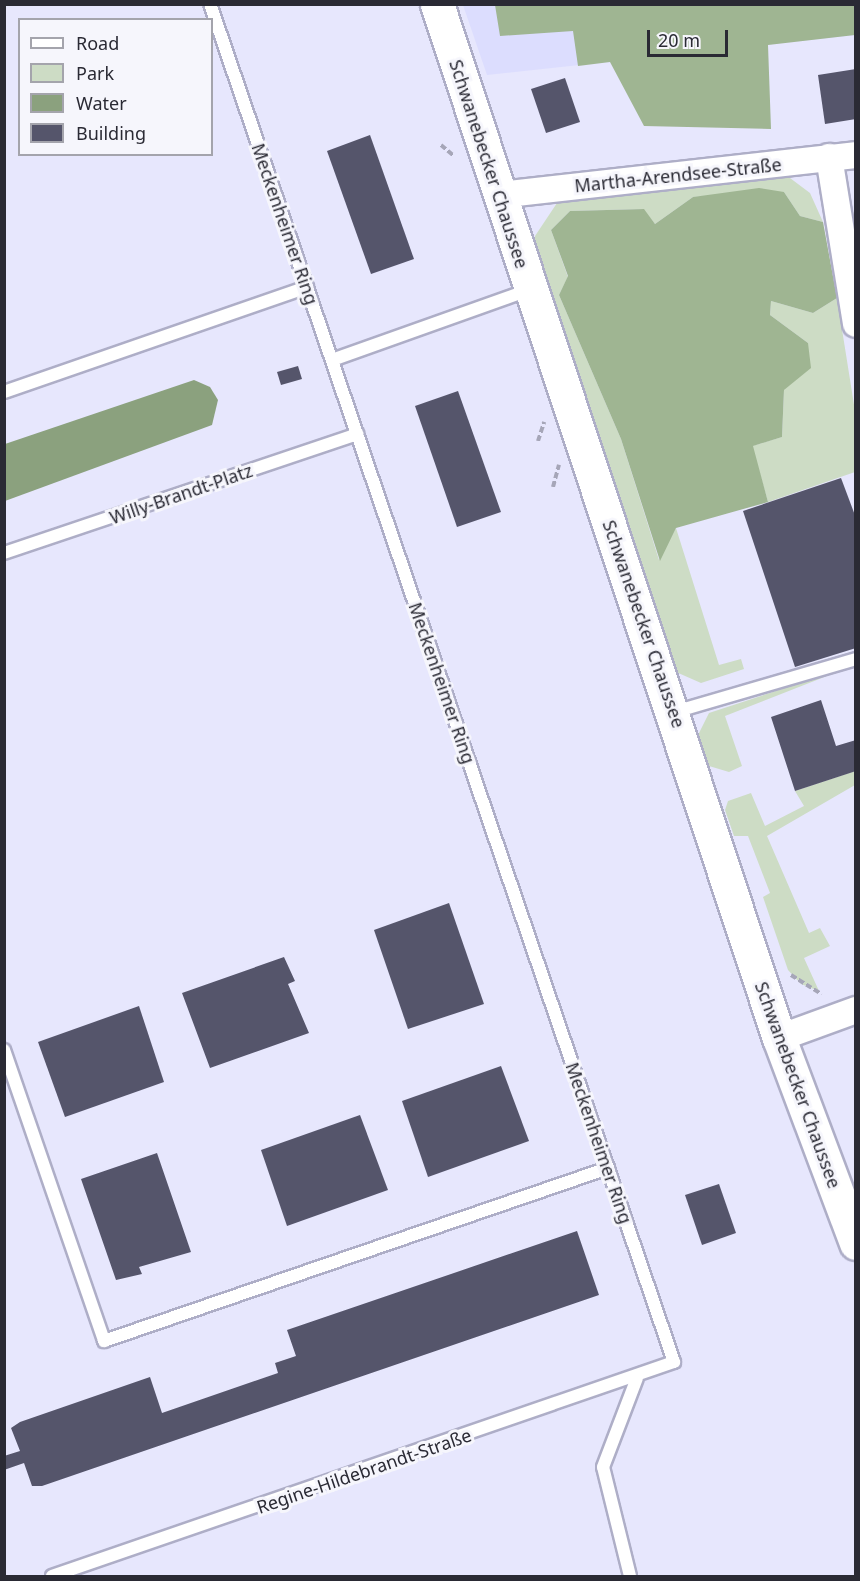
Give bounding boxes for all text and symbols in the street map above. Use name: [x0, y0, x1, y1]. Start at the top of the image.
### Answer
legend: [18, 18, 213, 156]
scale bar: [650, 18, 731, 56]
text: 20 m: [658, 28, 700, 52]
text: Road: [76, 31, 119, 55]
street label: Schwanebecker Chaussee: [445, 57, 533, 271]
text: Park: [76, 61, 114, 85]
text: Water: [76, 91, 127, 115]
text: Building: [76, 121, 146, 145]
street label: Meckenheimer Ring: [247, 141, 323, 307]
street label: Martha-Arendsee-Straße: [573, 153, 783, 197]
street label: Willy-Brandt-Platz: [107, 459, 255, 529]
street label: Schwanebecker Chaussee: [598, 517, 690, 731]
street label: Meckenheimer Ring: [404, 600, 480, 766]
street label: Schwanebecker Chaussee: [751, 979, 845, 1191]
street label: Meckenheimer Ring: [561, 1060, 637, 1226]
street label: Regine-Hildebrandt-Straße: [254, 1424, 474, 1518]

